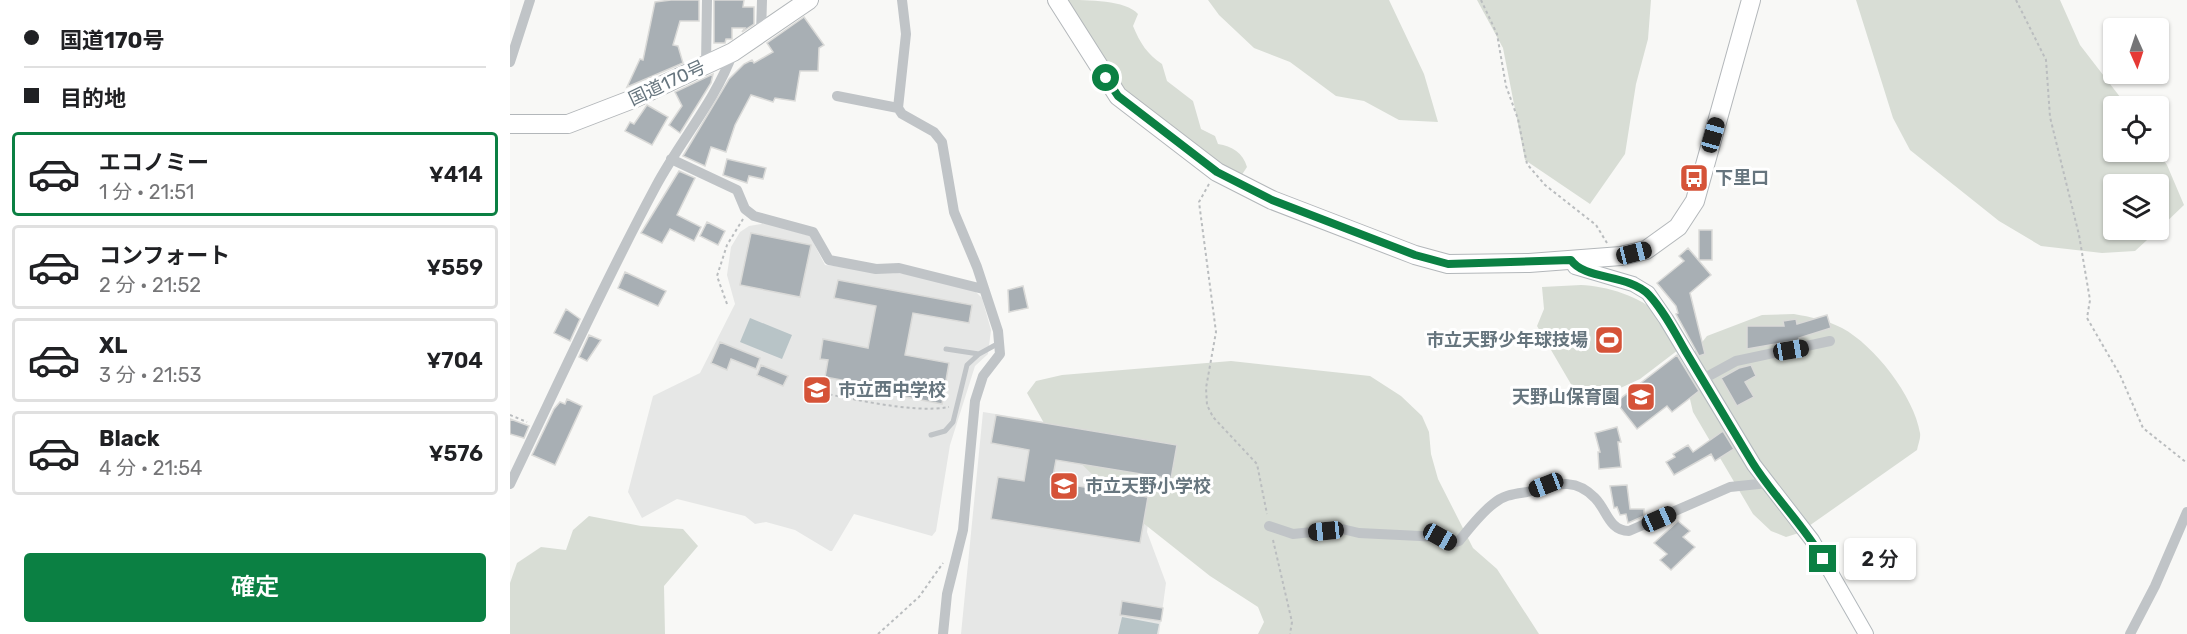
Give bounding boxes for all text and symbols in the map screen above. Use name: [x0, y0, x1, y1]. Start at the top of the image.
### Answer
north arrow: [2103, 18, 2169, 84]
map controls: [2103, 18, 2169, 240]
text: 国道170号: [60, 27, 165, 54]
street label: 国道170号: [625, 56, 709, 110]
route start: [1092, 64, 1119, 91]
text: 目的地: [60, 85, 126, 112]
button: locate: [2103, 96, 2169, 162]
car: [1699, 115, 1727, 155]
icon: car: [27, 147, 81, 201]
text: エコノミー: [99, 149, 209, 176]
text: ¥414: [429, 161, 483, 188]
bus stop icon: 下里口: [1678, 162, 1710, 194]
place label: 下里口: [1715, 167, 1769, 189]
button: layers: [2103, 174, 2169, 240]
text: 1 分 · 21:51: [99, 180, 194, 204]
icon: car: [27, 240, 81, 294]
car: [1614, 240, 1654, 266]
text: コンフォート: [99, 242, 230, 269]
text: ¥559: [427, 254, 483, 281]
text: 2 分 · 21:52: [99, 273, 201, 297]
sports icon: 市立天野少年球技場: [1593, 324, 1625, 356]
place label: 市立天野少年球技場: [1426, 329, 1588, 351]
text: XL: [99, 332, 127, 359]
icon: car: [27, 333, 81, 387]
car: [1772, 338, 1810, 362]
text: ¥704: [427, 347, 483, 374]
text: 3 分 · 21:53: [99, 363, 202, 387]
school or university icon: 市立西中学校: [801, 374, 833, 406]
place label: 市立西中学校: [838, 379, 946, 401]
school or university icon: 天野山保育園: [1625, 381, 1657, 413]
place label: 天野山保育園: [1512, 386, 1620, 408]
text: Black: [99, 425, 160, 452]
icon: car: [27, 426, 81, 480]
text: ¥576: [429, 440, 483, 467]
text: 4 分 · 21:54: [99, 456, 202, 480]
school or university icon: 市立天野小学校: [1048, 470, 1080, 502]
car: [1526, 470, 1566, 500]
place label: 市立天野小学校: [1085, 475, 1211, 497]
car: [1639, 503, 1679, 535]
car: [1307, 520, 1345, 542]
car: [1420, 520, 1460, 554]
callout: 2 分: [1844, 538, 1916, 580]
route end: [1809, 545, 1836, 572]
text: 2 分: [1861, 547, 1899, 571]
button: 確定: [24, 553, 486, 622]

